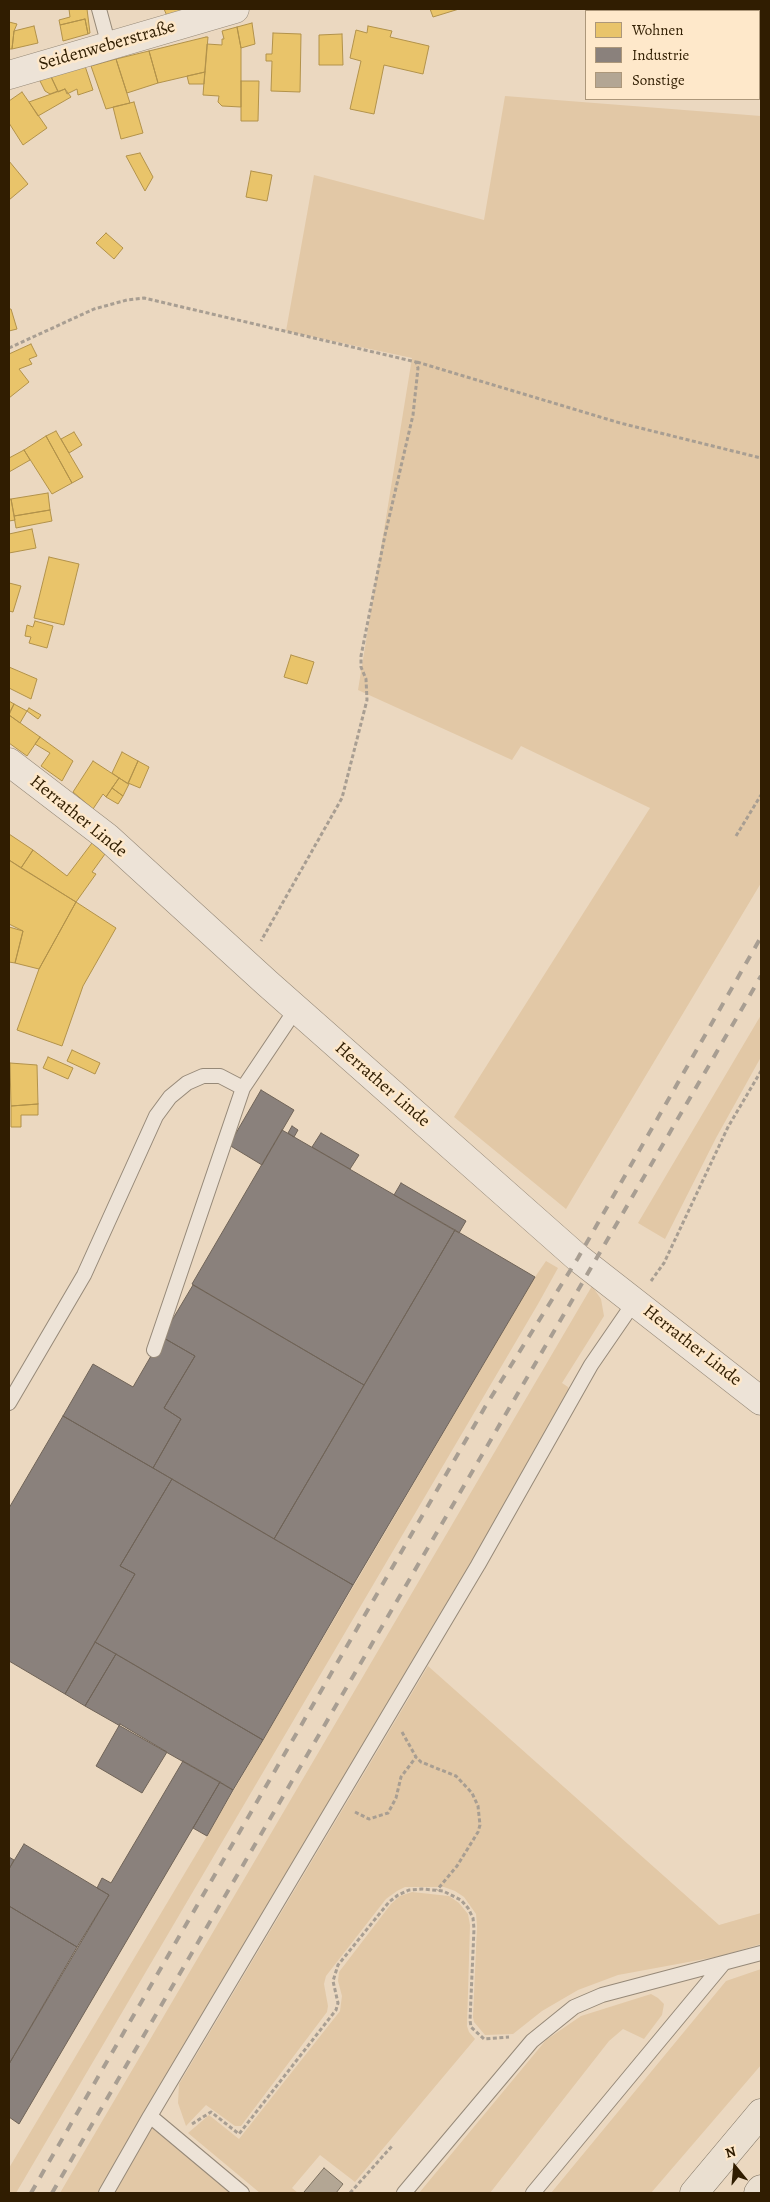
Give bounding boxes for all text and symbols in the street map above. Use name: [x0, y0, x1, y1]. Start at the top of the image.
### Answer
legend: [585, 10, 760, 100]
street label: Seidenweberstraße: [36, 16, 178, 76]
text: Wohnen: [632, 20, 684, 40]
text: Industrie: [632, 45, 689, 65]
text: Sonstige: [632, 70, 685, 90]
street label: Herrather Linde: [25, 771, 131, 863]
street label: Herrather Linde: [330, 1038, 434, 1132]
street label: Herrather Linde: [638, 1301, 746, 1391]
north arrow: [710, 2142, 760, 2192]
text: N: [723, 2142, 738, 2163]

